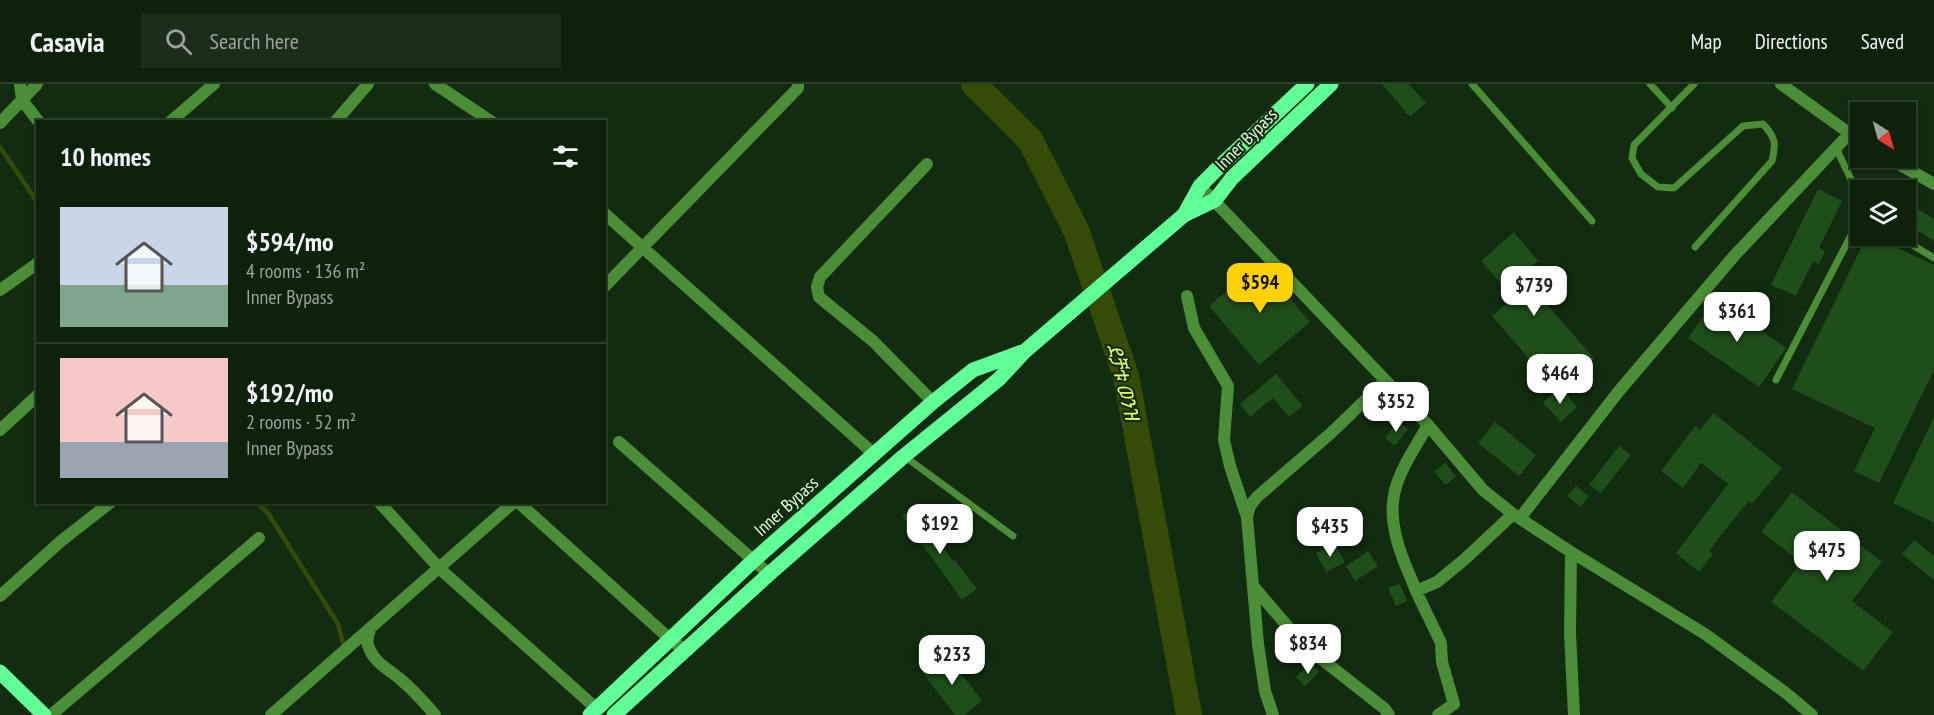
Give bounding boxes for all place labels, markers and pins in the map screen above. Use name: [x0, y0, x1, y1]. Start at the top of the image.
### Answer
pin: $594: [1224, 263, 1296, 314]
pin: $739: [1498, 266, 1570, 317]
pin: $361: [1701, 292, 1773, 343]
pin: $464: [1524, 354, 1596, 405]
pin: $352: [1360, 382, 1432, 433]
pin: $192: [904, 504, 976, 555]
pin: $435: [1294, 507, 1366, 558]
pin: $475: [1791, 531, 1863, 582]
pin: $834: [1272, 624, 1344, 675]
pin: $233: [916, 635, 988, 686]

